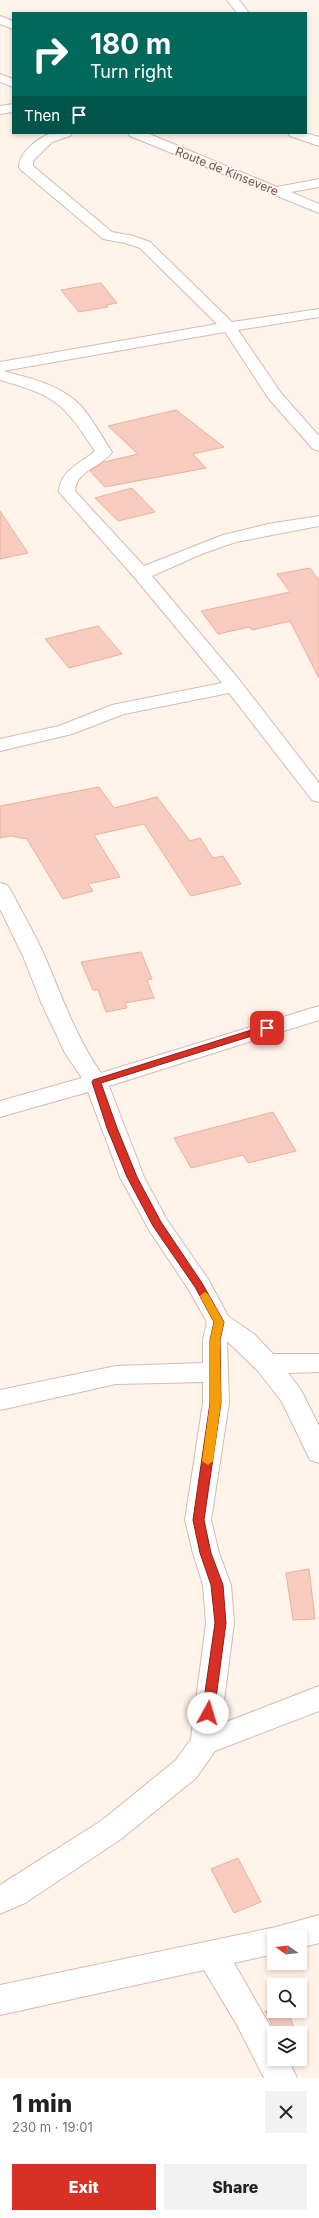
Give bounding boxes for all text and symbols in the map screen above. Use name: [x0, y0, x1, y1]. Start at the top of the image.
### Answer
text: 180 m: [90, 27, 171, 61]
icon: right: [24, 28, 76, 80]
text: Turn right: [90, 61, 173, 82]
icon: arrive: [68, 104, 90, 126]
text: Then: [24, 106, 60, 125]
street label: Route de Kinsevere: [173, 143, 281, 199]
pin: [250, 1011, 284, 1045]
icon: arrive: [256, 1017, 278, 1039]
position arrow: [187, 1692, 229, 1734]
north arrow: [267, 1930, 307, 1970]
map controls: [267, 1930, 307, 2066]
button: search: [267, 1978, 307, 2018]
button: layers: [267, 2026, 307, 2066]
text: 1 min: [12, 2089, 72, 2118]
button: close: [265, 2091, 307, 2133]
text: 230 m · 19:01: [12, 2119, 93, 2135]
button: Exit: [12, 2164, 156, 2210]
button: Share: [164, 2164, 307, 2210]

